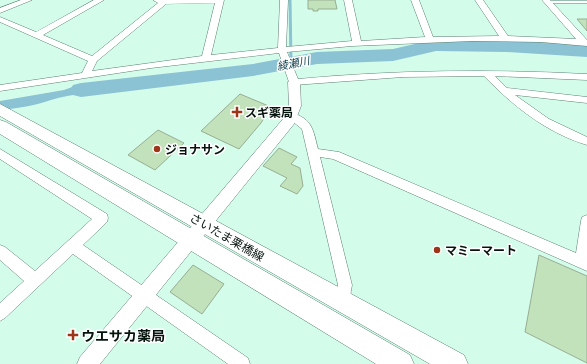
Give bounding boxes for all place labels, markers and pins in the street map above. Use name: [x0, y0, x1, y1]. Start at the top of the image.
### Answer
place label: スギ薬局: [245, 104, 293, 121]
marker: スギ薬局: [232, 107, 242, 117]
place label: ジョナサン: [165, 141, 225, 158]
marker: ジョナサン: [152, 144, 162, 154]
place label: マミーマート: [445, 242, 517, 259]
marker: マミーマート: [432, 245, 442, 255]
place label: ウエサカ薬局: [81, 326, 165, 345]
marker: ウエサカ薬局: [68, 330, 78, 340]

